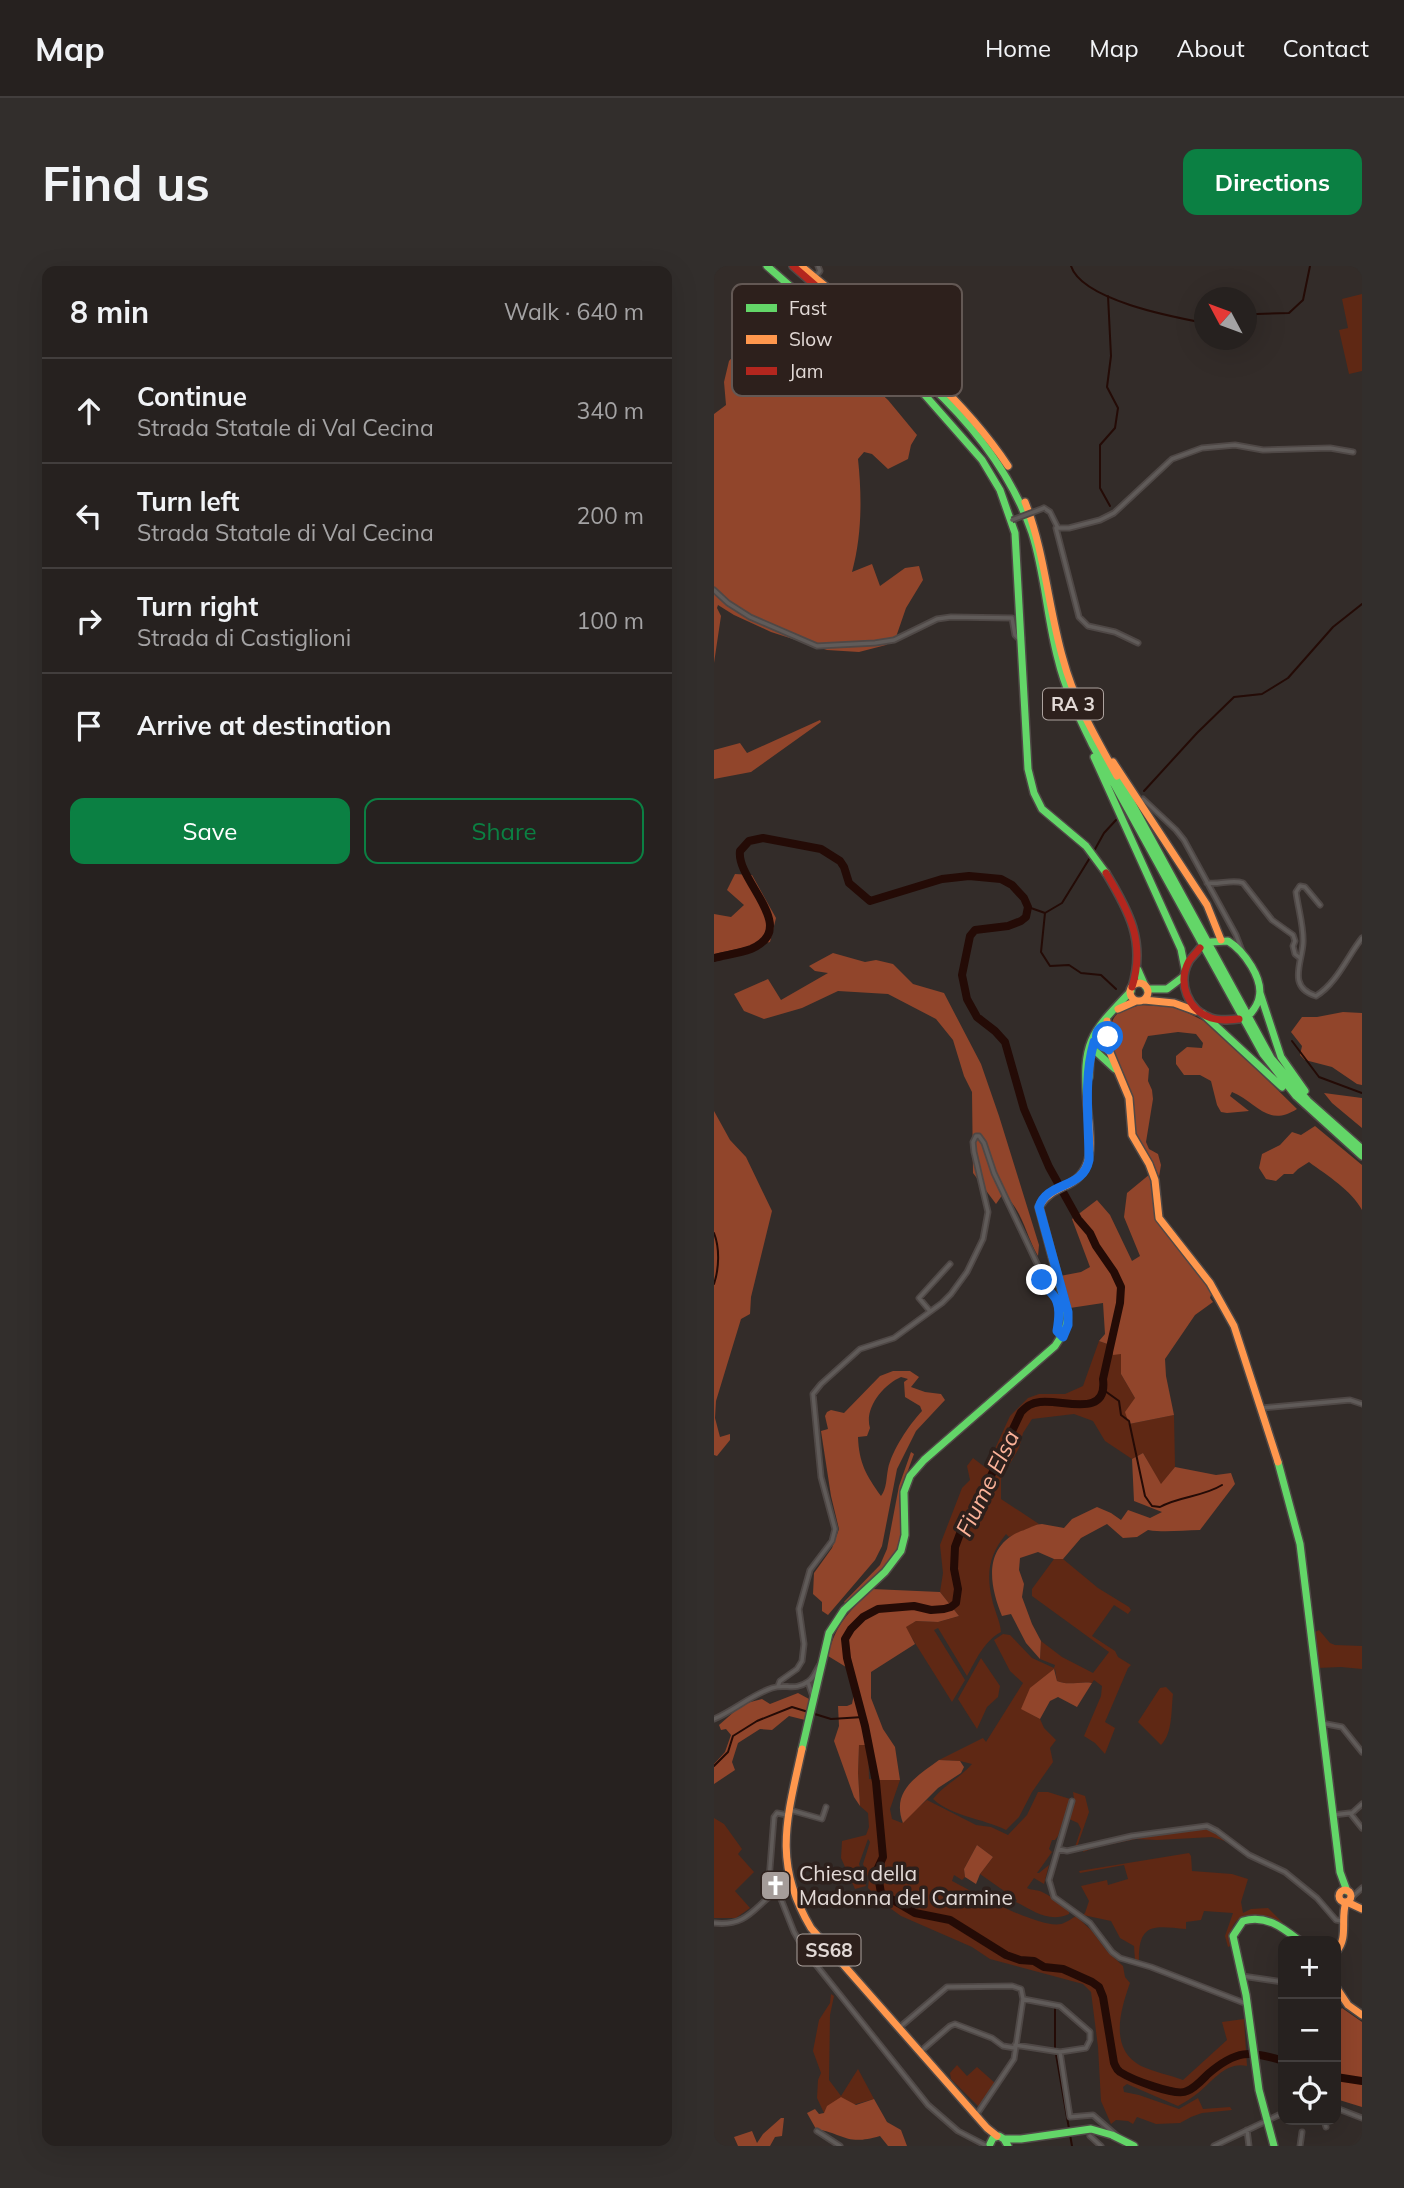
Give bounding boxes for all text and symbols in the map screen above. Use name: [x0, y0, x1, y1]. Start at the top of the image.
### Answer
text: Map: [35, 28, 105, 69]
text: Home: [985, 33, 1051, 63]
text: Map: [1089, 33, 1139, 63]
text: About: [1177, 33, 1245, 63]
text: Contact: [1283, 33, 1369, 63]
button: Directions: [1183, 149, 1362, 215]
text: Find us: [42, 152, 210, 213]
legend: [732, 284, 962, 396]
north arrow: [1194, 287, 1257, 350]
text: 8 min: [70, 293, 149, 331]
text: Fast: [789, 296, 827, 320]
text: Walk · 640 m: [504, 297, 644, 326]
text: Slow: [789, 327, 833, 351]
text: Jam: [789, 359, 823, 383]
text: Continue: [137, 380, 247, 413]
icon: ahead: [70, 392, 108, 430]
text: 340 m: [576, 396, 644, 425]
text: Strada Statale di Val Cecina: [137, 413, 434, 442]
text: Turn left: [137, 485, 239, 518]
icon: left: [70, 497, 108, 535]
text: 200 m: [576, 501, 644, 530]
text: Strada Statale di Val Cecina: [137, 518, 434, 547]
text: Turn right: [137, 590, 258, 623]
icon: right: [70, 602, 108, 640]
text: 100 m: [576, 606, 644, 635]
text: Strada di Castiglioni: [137, 623, 351, 652]
road number: RA 3: [1043, 688, 1103, 719]
icon: arrive: [70, 707, 108, 745]
text: Arrive at destination: [137, 709, 392, 742]
button: Save: [70, 798, 350, 864]
button: Share: [364, 798, 644, 864]
route start: [1092, 1021, 1123, 1052]
route end: [1026, 1264, 1057, 1295]
water label: Fiume Elsa: [949, 1425, 1025, 1541]
place label: Chiesa della Madonna del Carmine: [799, 1860, 1013, 1910]
church icon: Chiesa della Madonna del Carmine: [759, 1868, 793, 1902]
road number: SS68: [797, 1934, 860, 1966]
map controls: [1278, 1936, 1341, 2125]
button: +: [1278, 1936, 1341, 1999]
button: −: [1278, 1999, 1341, 2062]
button: locate: [1278, 2062, 1341, 2125]

